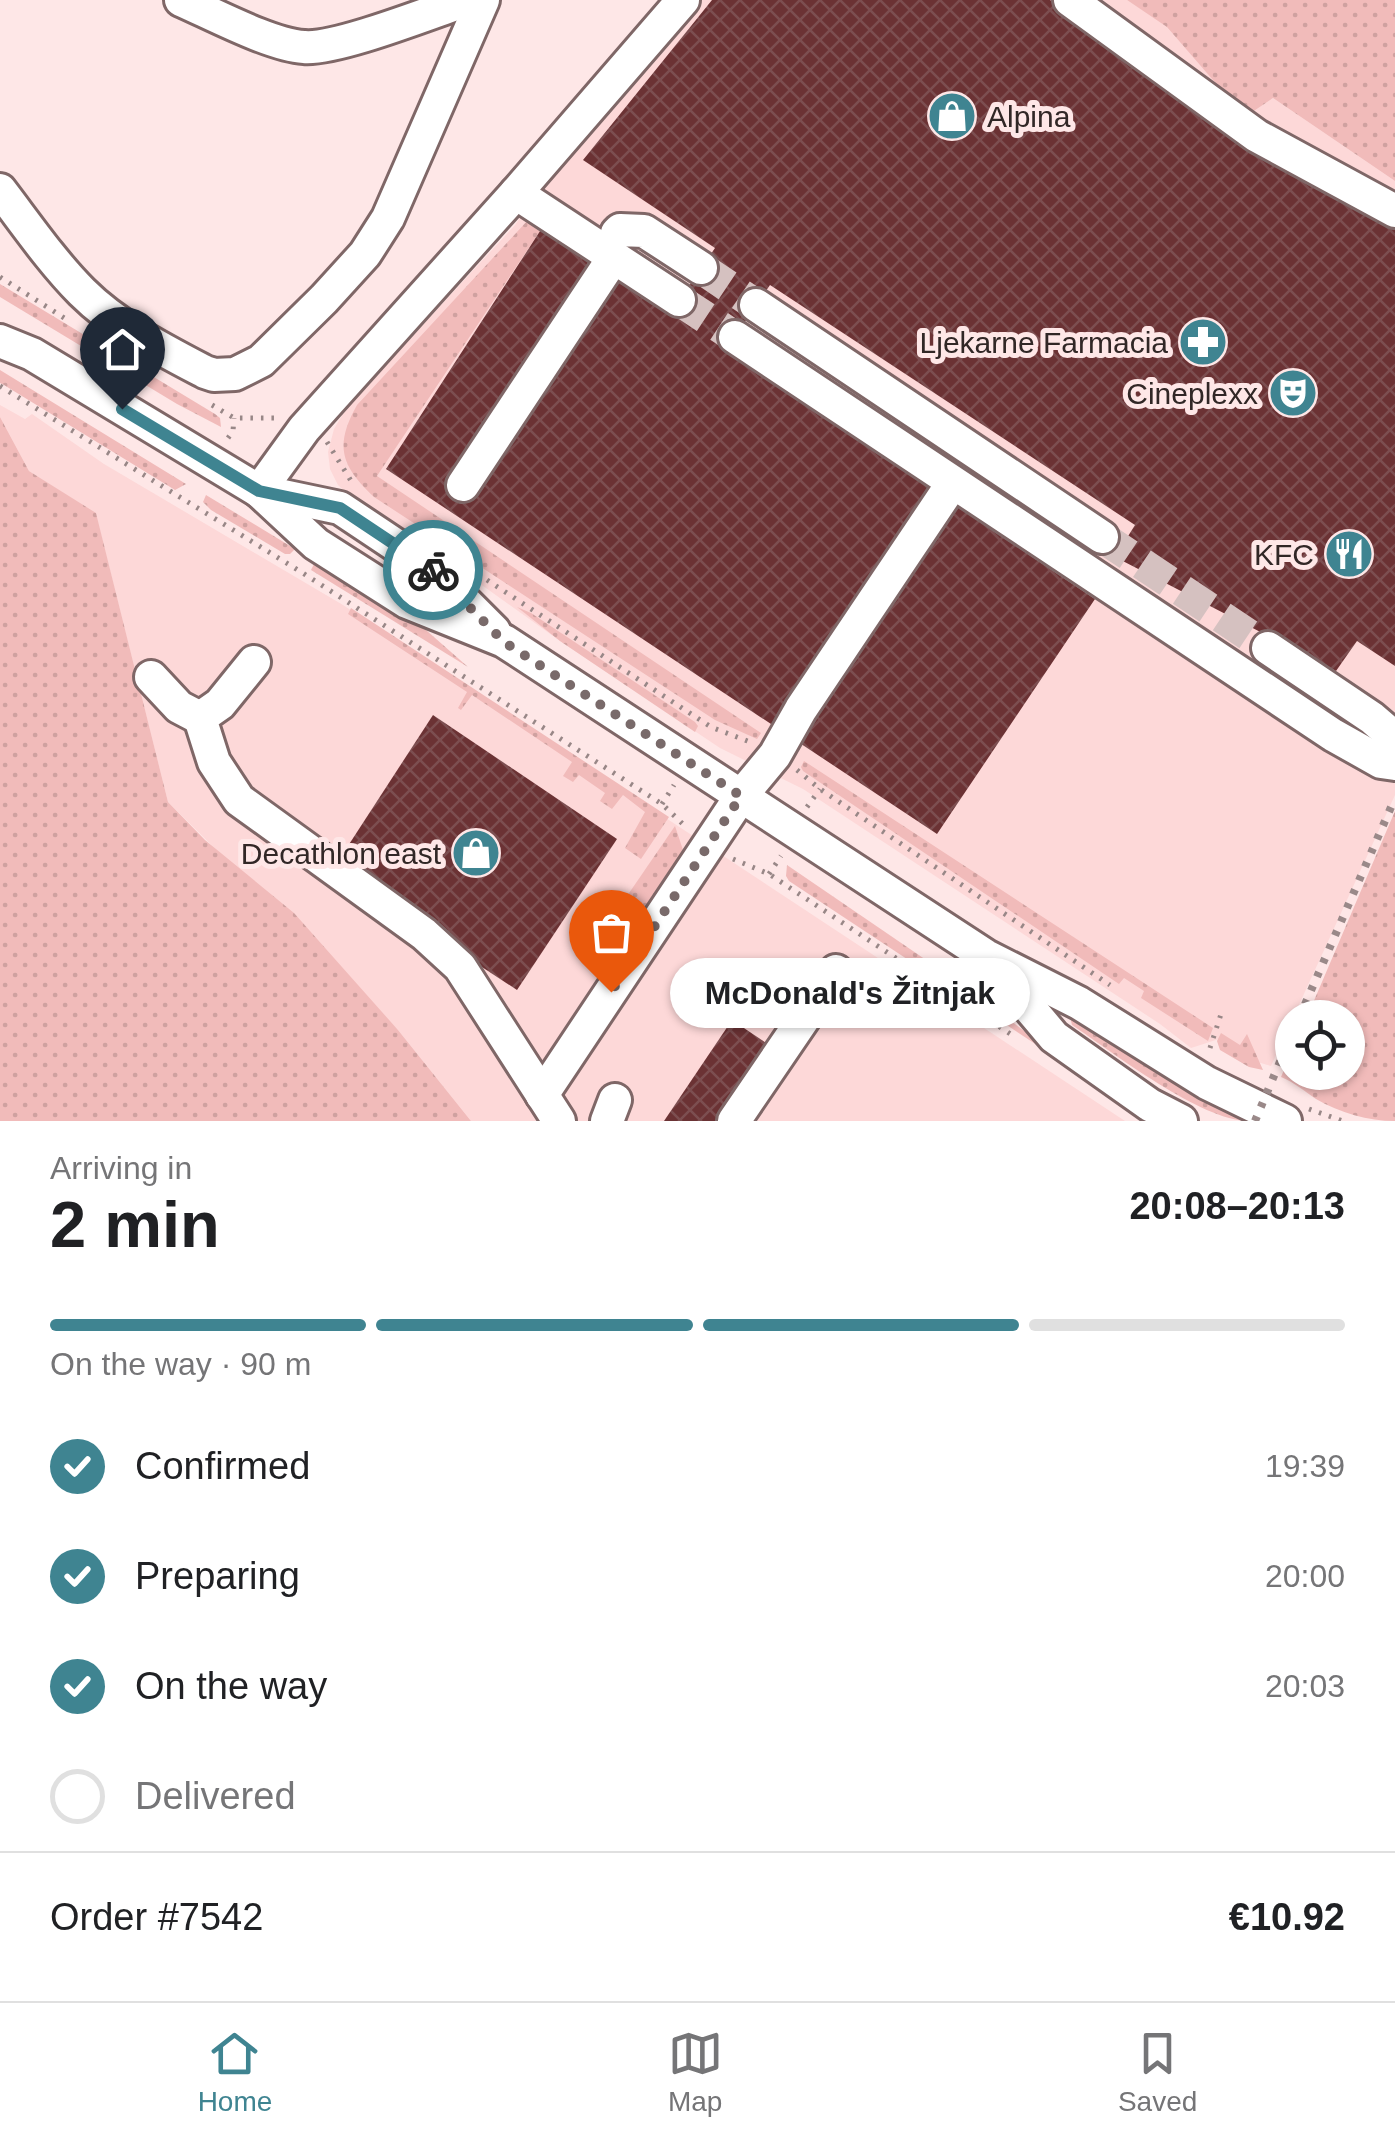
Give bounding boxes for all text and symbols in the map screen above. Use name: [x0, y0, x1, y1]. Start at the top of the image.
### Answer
shop icon: Alpina: [926, 90, 978, 142]
place label: Alpina: [987, 100, 1071, 133]
pin: [80, 307, 165, 410]
pharmacy icon: Ljekarne Farmacia: [1177, 316, 1229, 368]
icon: home: [95, 322, 150, 377]
place label: Ljekarne Farmacia: [920, 326, 1168, 359]
theatre icon: Cineplexx: [1267, 367, 1319, 419]
place label: Cineplexx: [1126, 377, 1258, 410]
courier: [383, 520, 483, 620]
restaurant icon: KFC: [1323, 528, 1375, 580]
place label: KFC: [1254, 538, 1314, 571]
icon: bike: [406, 543, 461, 598]
shop icon: Decathlon east: [450, 827, 502, 879]
place label: Decathlon east: [241, 837, 442, 870]
pin: [569, 890, 654, 993]
icon: bag: [584, 905, 639, 960]
callout: McDonald's Žitnjak: [671, 957, 1031, 1027]
text: McDonald's Žitnjak: [705, 975, 995, 1011]
map controls: [1275, 1000, 1365, 1090]
button: locate: [1275, 1000, 1365, 1090]
text: Arriving in: [50, 1150, 192, 1186]
text: 20:08–20:13: [1129, 1185, 1345, 1227]
text: 2 min: [50, 1188, 220, 1261]
text: On the way · 90 m: [50, 1346, 311, 1382]
icon: check: [50, 1439, 105, 1494]
text: Confirmed: [135, 1445, 310, 1487]
text: 19:39: [1265, 1448, 1345, 1484]
icon: check: [50, 1549, 105, 1604]
text: Preparing: [135, 1555, 300, 1597]
text: 20:00: [1265, 1558, 1345, 1594]
icon: check: [50, 1659, 105, 1714]
text: On the way: [135, 1665, 327, 1707]
text: 20:03: [1265, 1668, 1345, 1704]
text: Delivered: [135, 1775, 296, 1817]
text: Order #7542: [50, 1896, 263, 1938]
text: €10.92: [1229, 1896, 1345, 1938]
tab: Home: [198, 2026, 272, 2118]
tab: Map: [668, 2026, 723, 2118]
tab: Saved: [1118, 2026, 1197, 2118]

